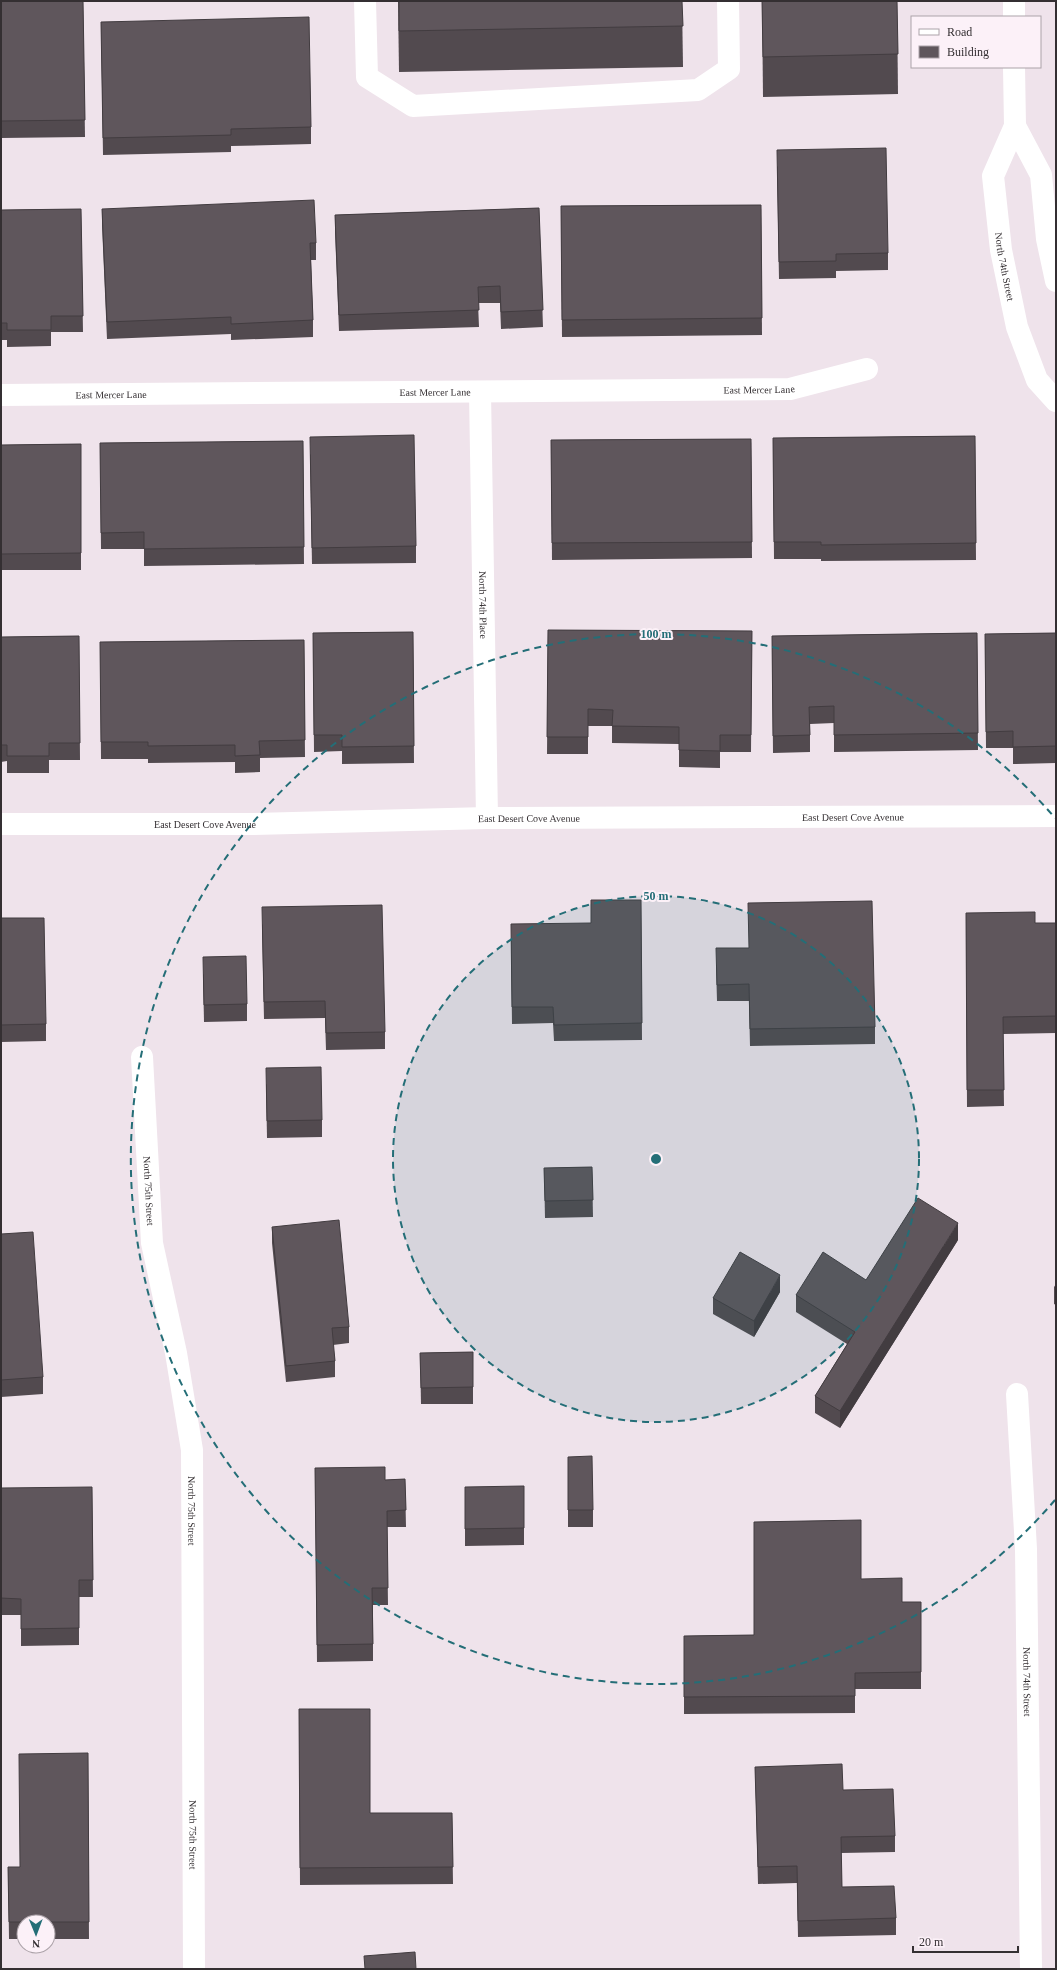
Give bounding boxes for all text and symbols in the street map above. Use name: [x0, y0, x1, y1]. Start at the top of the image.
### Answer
legend: [911, 16, 1041, 68]
text: Road: [947, 25, 972, 39]
text: Building: [947, 45, 989, 59]
street label: North 74th Street: [993, 232, 1016, 302]
street label: East Mercer Lane: [723, 383, 796, 396]
street label: East Mercer Lane: [399, 386, 471, 398]
street label: East Mercer Lane: [75, 389, 147, 400]
street label: North 74th Place: [477, 571, 489, 640]
text: 100 m: [641, 627, 672, 641]
street label: East Desert Cove Avenue: [802, 812, 904, 823]
street label: East Desert Cove Avenue: [478, 813, 580, 824]
street label: East Desert Cove Avenue: [154, 819, 256, 830]
text: 50 m: [644, 889, 669, 903]
centre of rings: [649, 1152, 663, 1166]
street label: North 75th Street: [141, 1156, 156, 1226]
street label: North 75th Street: [186, 1476, 197, 1546]
street label: North 74th Street: [1021, 1647, 1033, 1717]
street label: North 75th Street: [187, 1800, 199, 1870]
north arrow: [16, 1914, 56, 1954]
scale bar: [913, 1928, 1018, 1954]
text: 20 m: [919, 1935, 944, 1949]
text: N: [32, 1938, 40, 1950]

